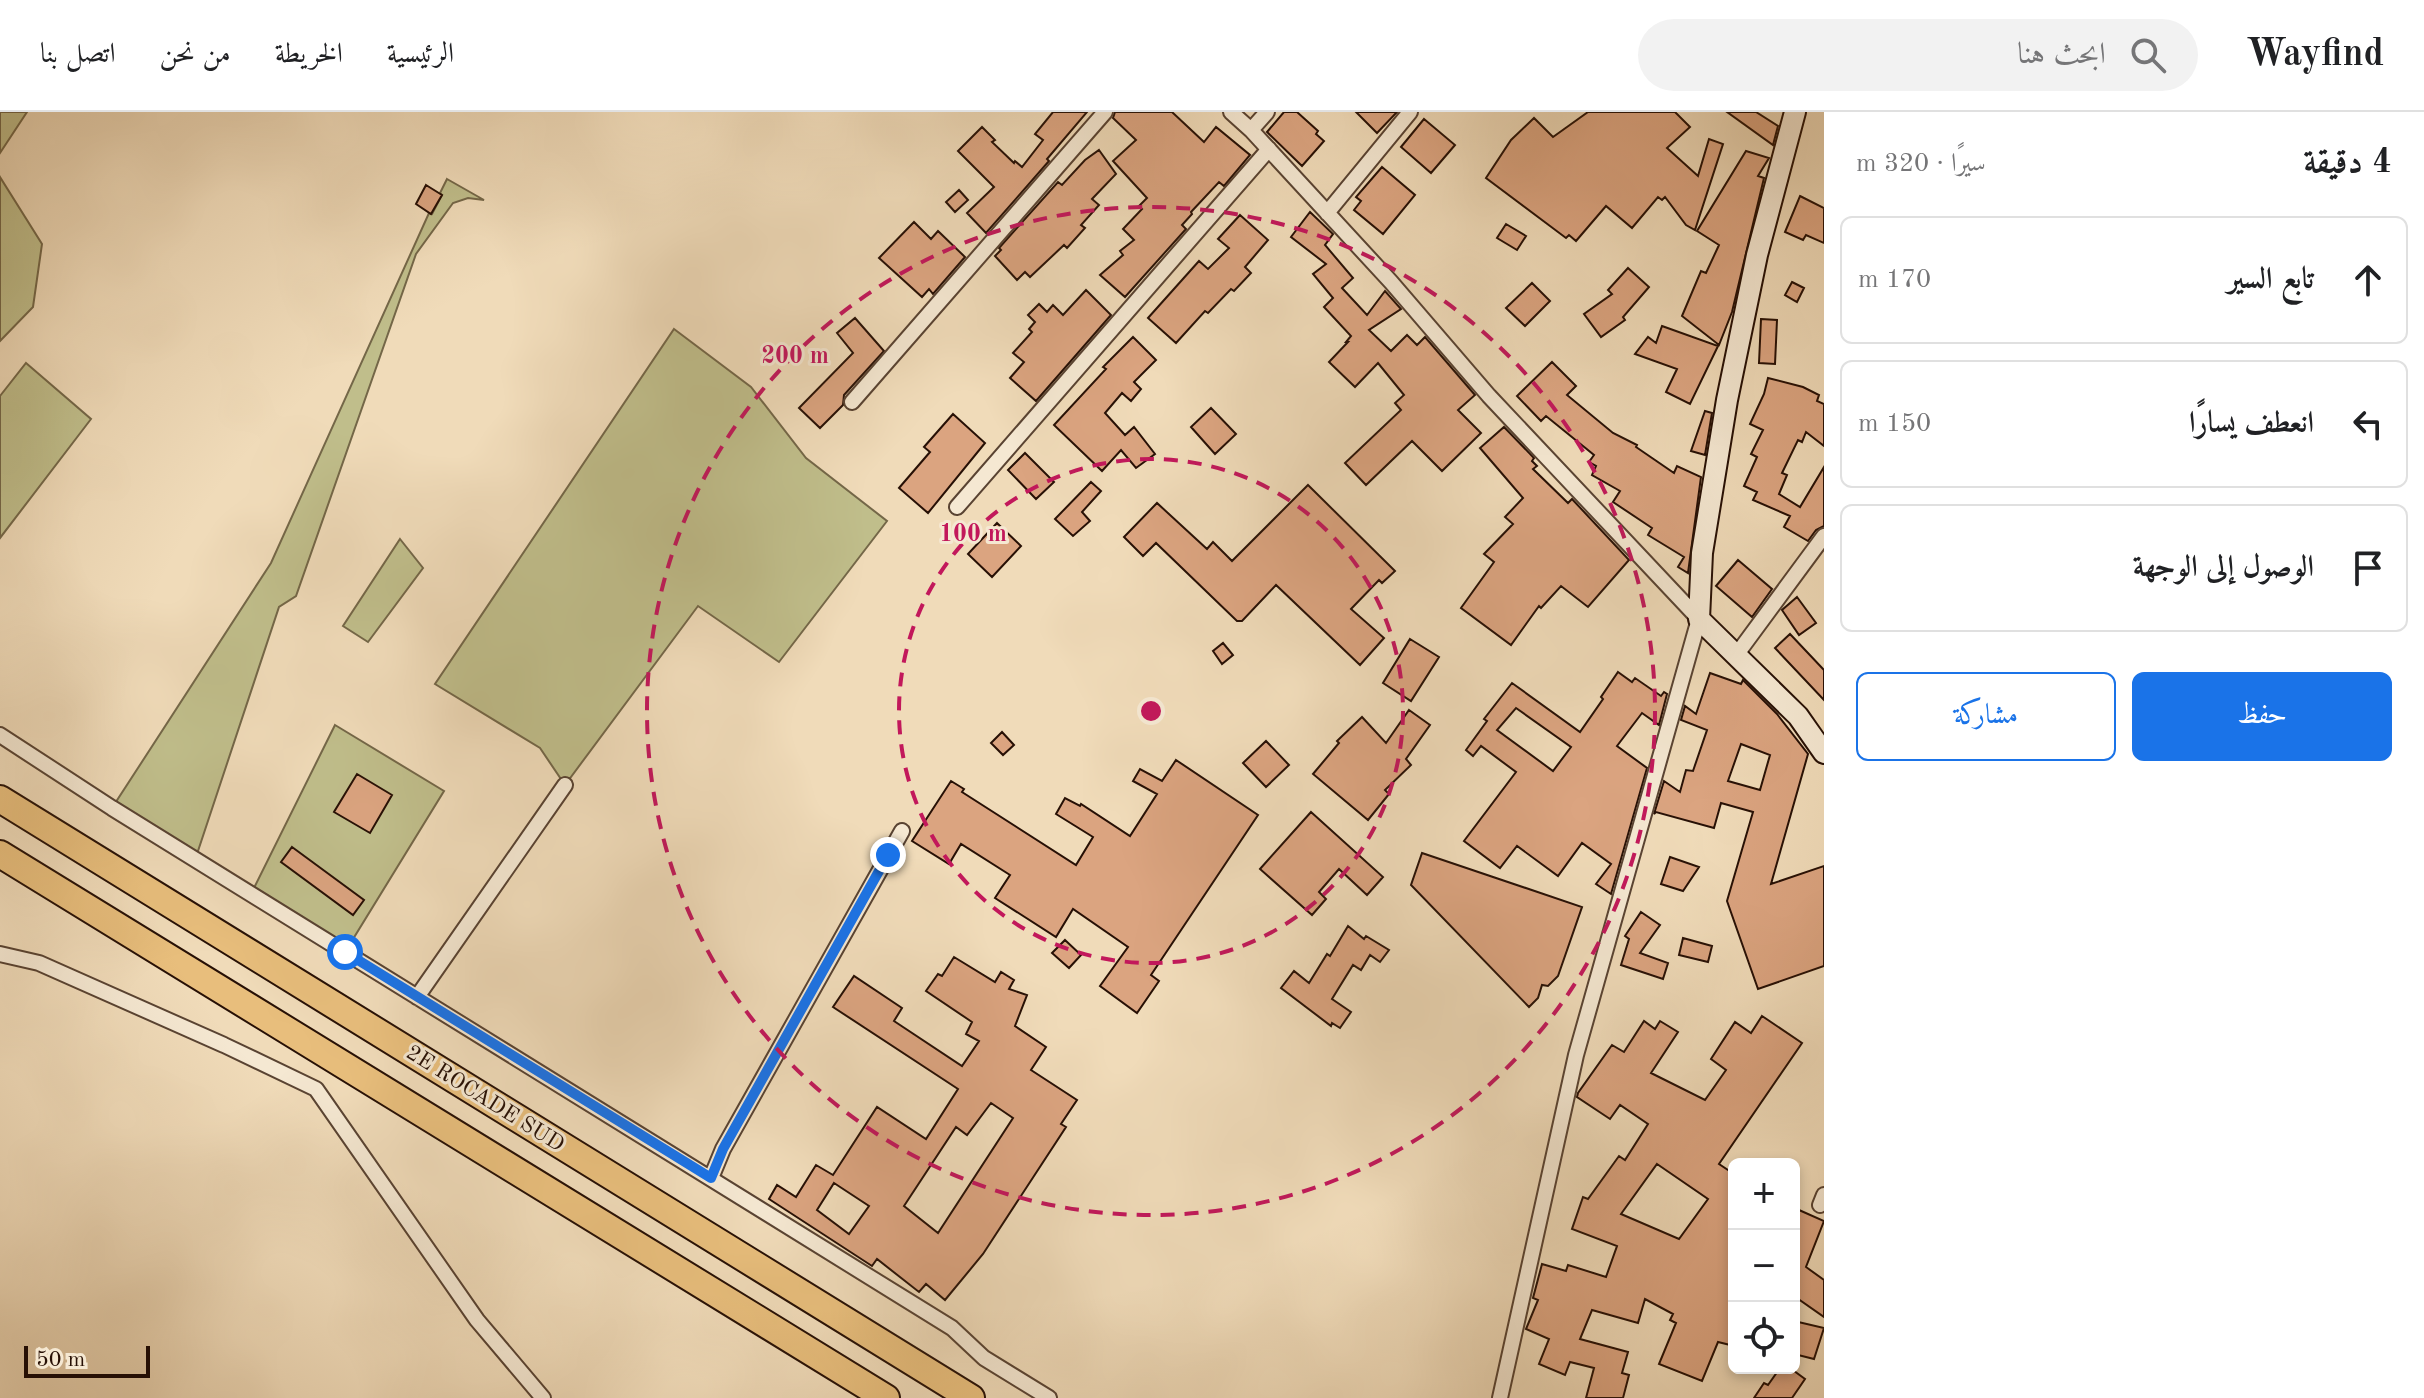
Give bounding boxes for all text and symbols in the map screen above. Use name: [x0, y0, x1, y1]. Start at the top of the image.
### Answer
search box: [1638, 19, 2198, 91]
icon: search: [2126, 33, 2170, 77]
text: Wayfind: [2246, 36, 2384, 74]
text: ابحث هنا: [2017, 40, 2106, 70]
text: اتصل بنا: [40, 41, 116, 69]
text: من نحن: [160, 41, 231, 69]
text: الخريطة: [275, 41, 343, 69]
text: الرئيسية: [387, 41, 454, 69]
text: 4 دقيقة: [2303, 146, 2392, 180]
text: سيرًا · 320 m: [1856, 151, 1986, 177]
icon: ahead: [2346, 258, 2390, 302]
text: تابع السير: [2227, 265, 2314, 295]
text: 170 m: [1858, 267, 1931, 293]
text: 200 m: [761, 345, 829, 369]
icon: left: [2346, 402, 2390, 446]
text: انعطف يسارًا: [2189, 409, 2314, 439]
text: 150 m: [1858, 411, 1931, 437]
text: 100 m: [939, 523, 1007, 547]
icon: arrive: [2346, 546, 2390, 590]
text: الوصول إلى الوجهة: [2133, 553, 2314, 583]
button: مشاركة: [1856, 672, 2116, 761]
button: حفظ: [2132, 672, 2392, 761]
centre of rings: [1137, 697, 1165, 725]
route end: [870, 837, 906, 873]
route start: [327, 934, 363, 970]
street label: 2E ROCADE SUD: [402, 1042, 568, 1156]
map controls: [1728, 1158, 1800, 1374]
button: +: [1728, 1158, 1800, 1230]
button: −: [1728, 1230, 1800, 1302]
button: locate: [1728, 1302, 1800, 1374]
scale bar: [24, 1342, 150, 1378]
text: 50 m: [36, 1349, 85, 1371]

